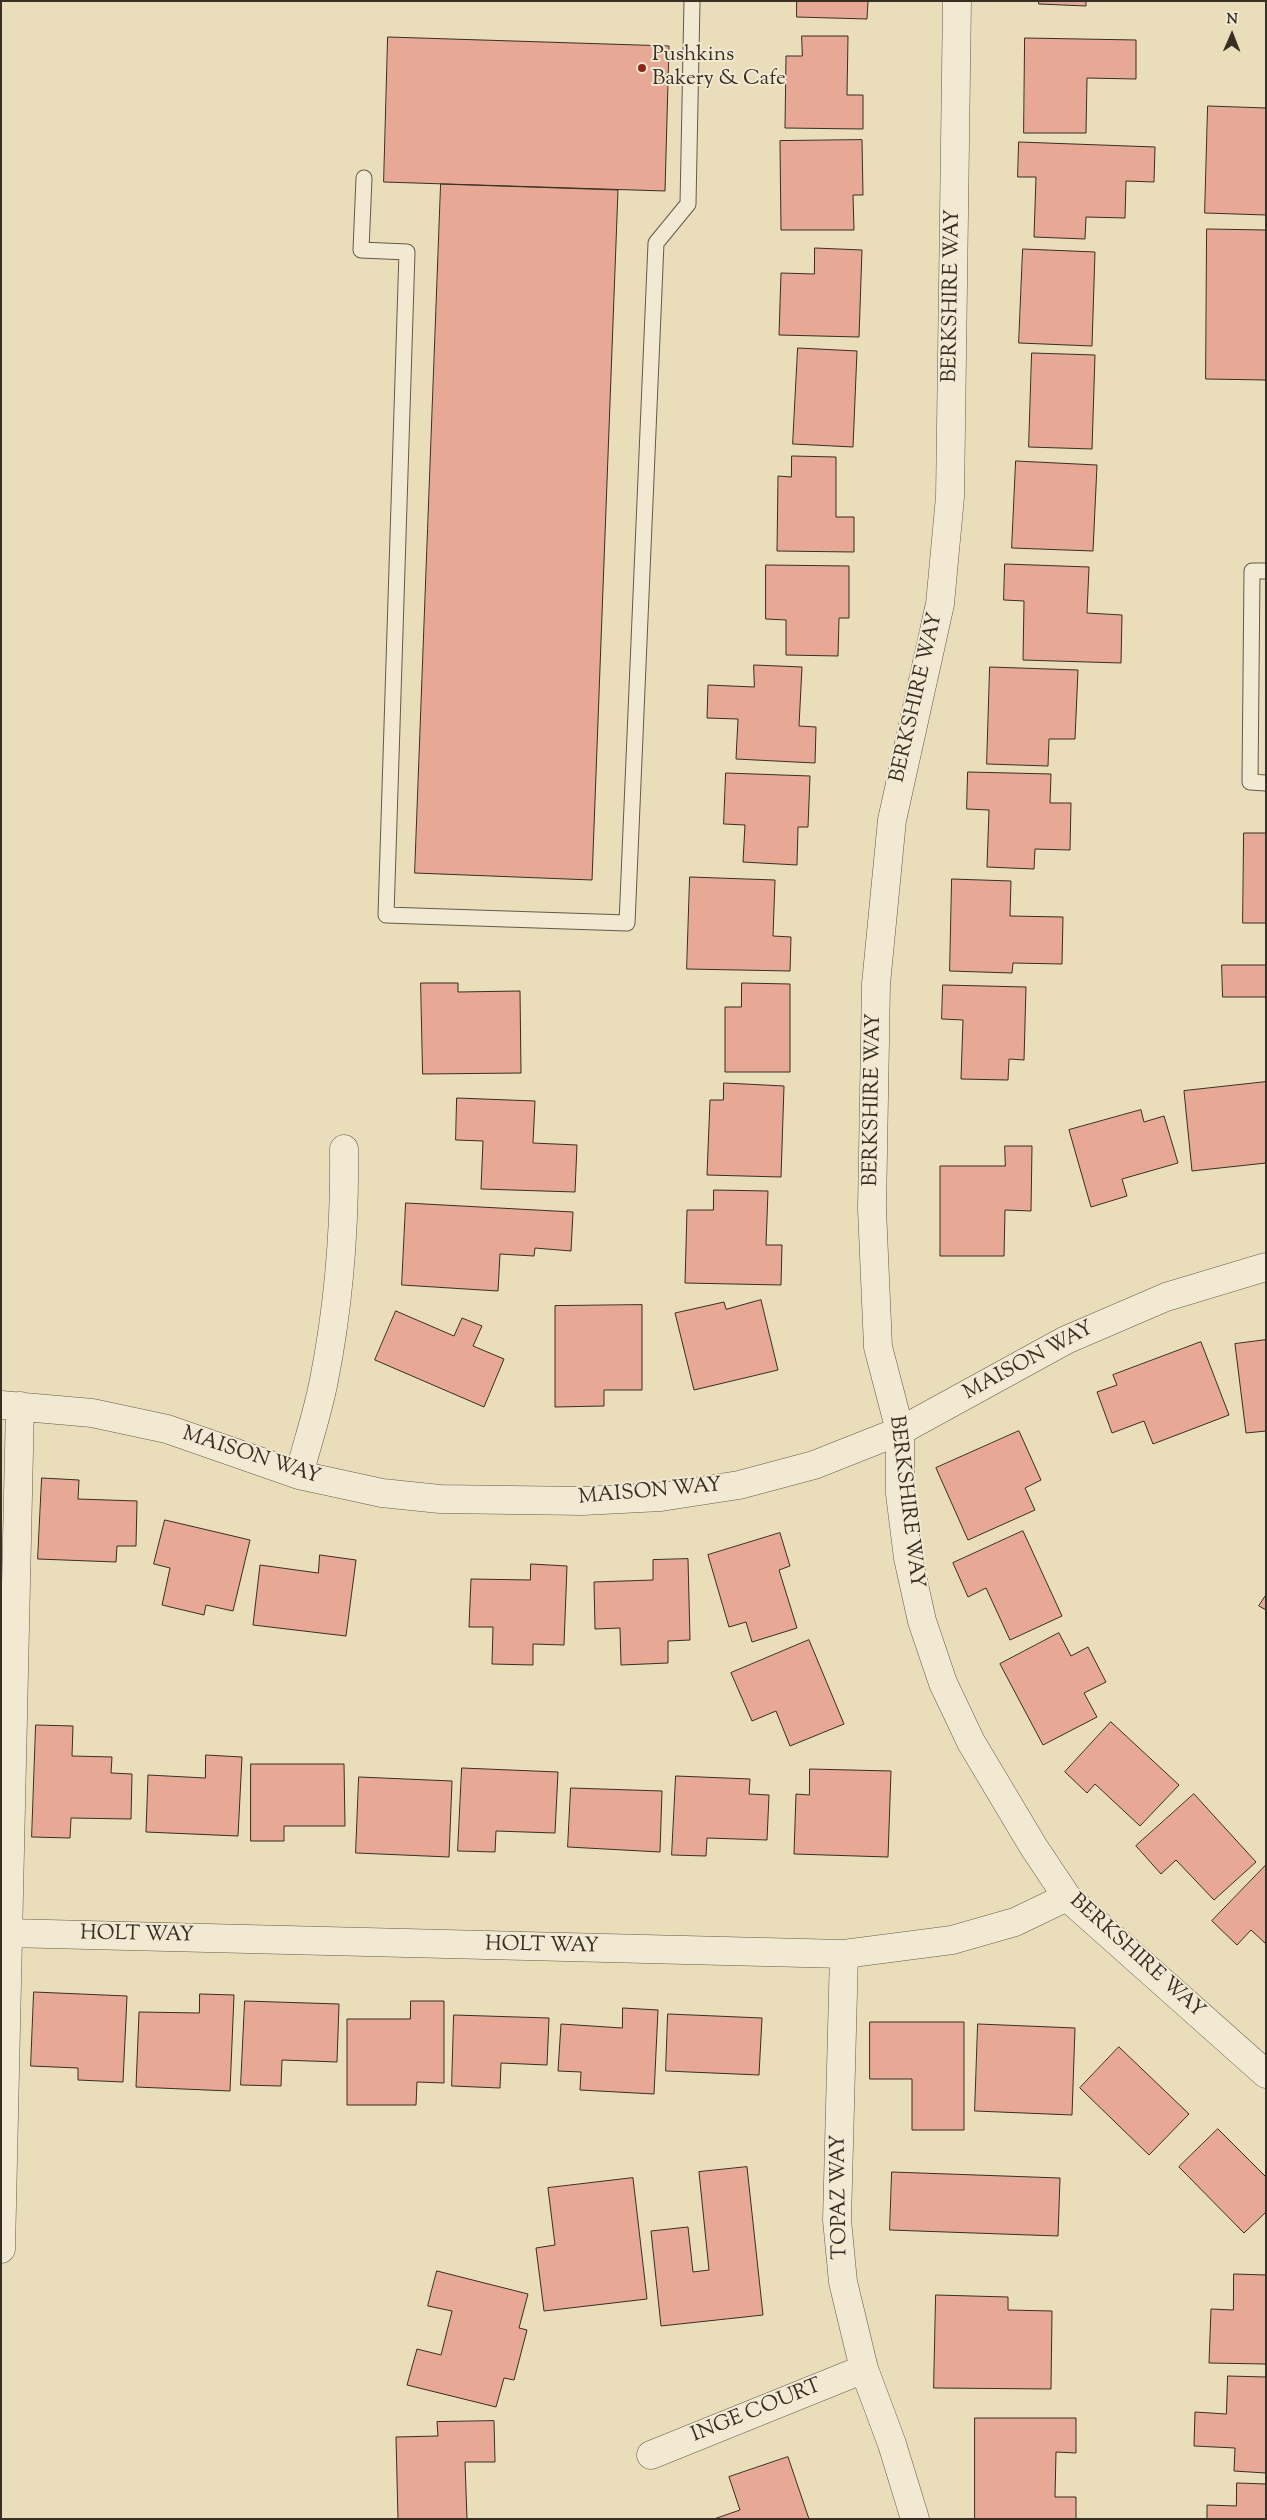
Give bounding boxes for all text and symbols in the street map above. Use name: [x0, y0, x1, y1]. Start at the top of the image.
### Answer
north arrow: [1207, 10, 1257, 60]
text: N: [1226, 10, 1238, 30]
place label: Pushkins Bakery & Cafe: [652, 43, 786, 93]
marker: Pushkins Bakery & Cafe: [636, 62, 648, 74]
street label: BERKSHIRE WAY: [939, 209, 967, 383]
street label: BERKSHIRE WAY: [886, 611, 950, 785]
street label: BERKSHIRE WAY: [860, 1013, 888, 1187]
street label: MAISON WAY: [960, 1317, 1098, 1407]
street label: BERKSHIRE WAY: [882, 1414, 928, 1590]
street label: MAISON WAY: [179, 1423, 323, 1491]
street label: MAISON WAY: [577, 1474, 723, 1512]
street label: BERKSHIRE WAY: [1063, 1890, 1209, 2024]
street label: HOLT WAY: [80, 1922, 194, 1950]
street label: HOLT WAY: [485, 1933, 599, 1961]
street label: TOPAZ WAY: [827, 2134, 855, 2260]
street label: INGE COURT: [688, 2374, 826, 2450]

